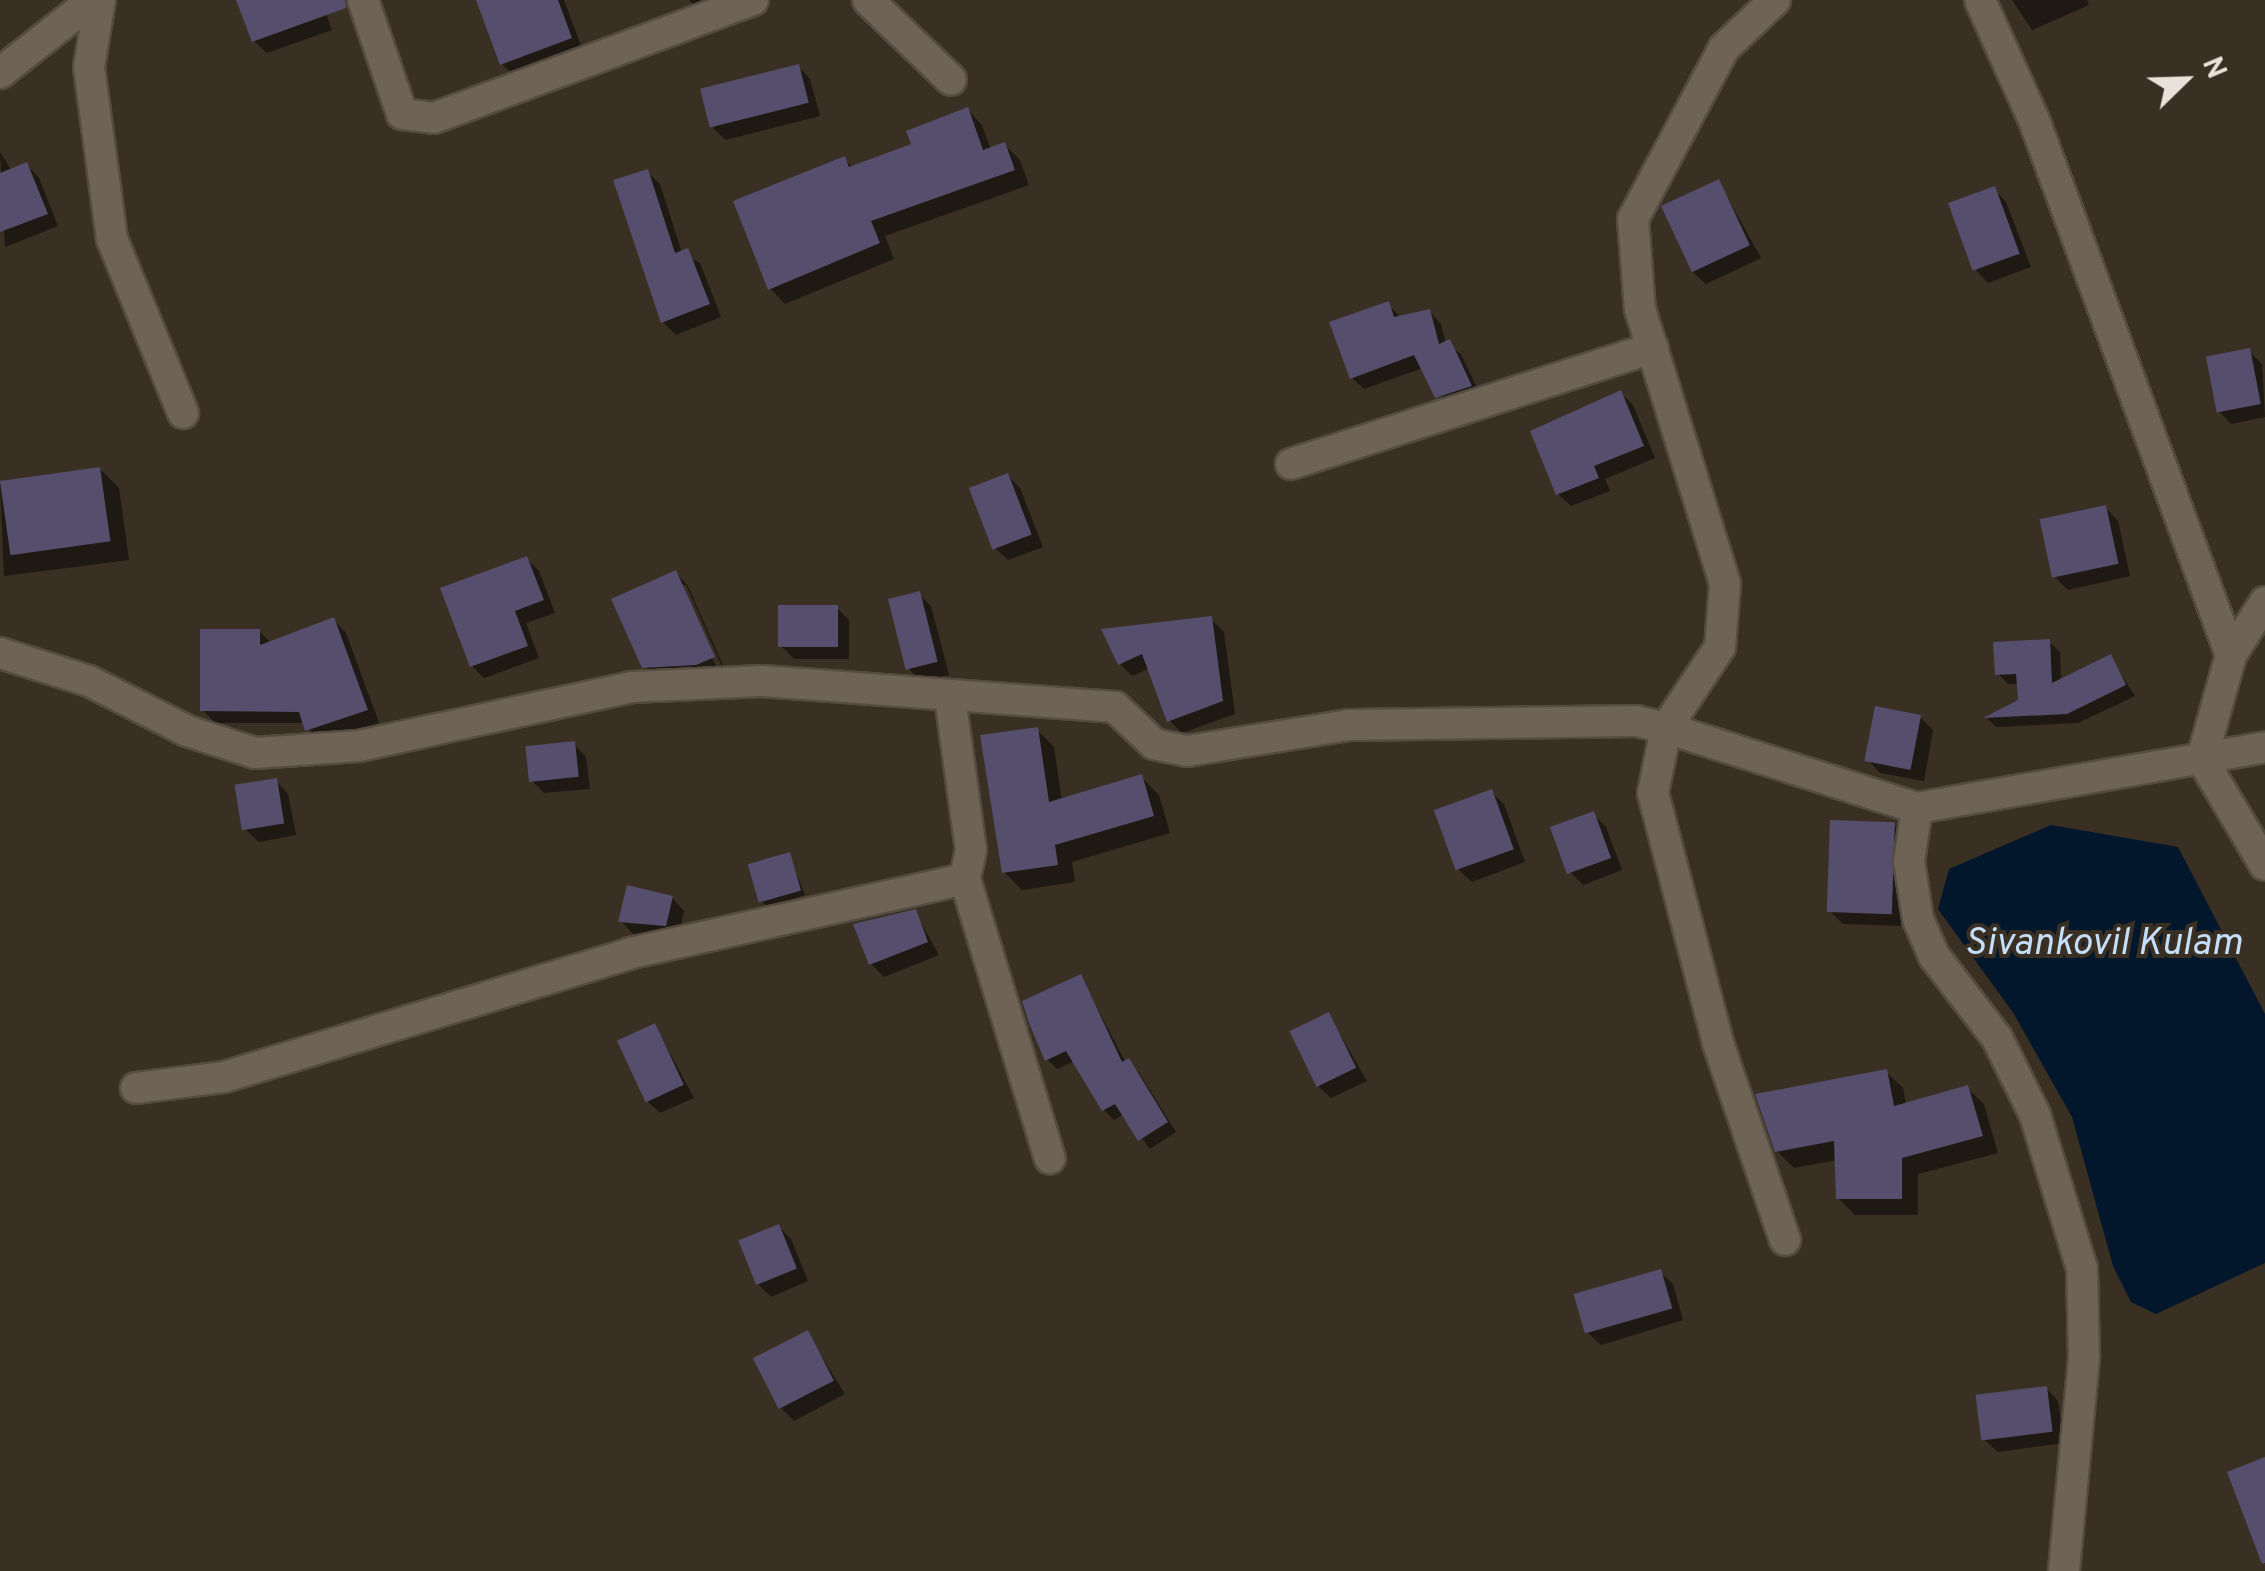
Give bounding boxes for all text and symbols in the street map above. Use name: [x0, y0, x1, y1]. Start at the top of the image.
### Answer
north arrow: [2135, 30, 2235, 130]
text: N: [2192, 52, 2233, 85]
water label: Sivankovil Kulam: [1964, 922, 2242, 968]

